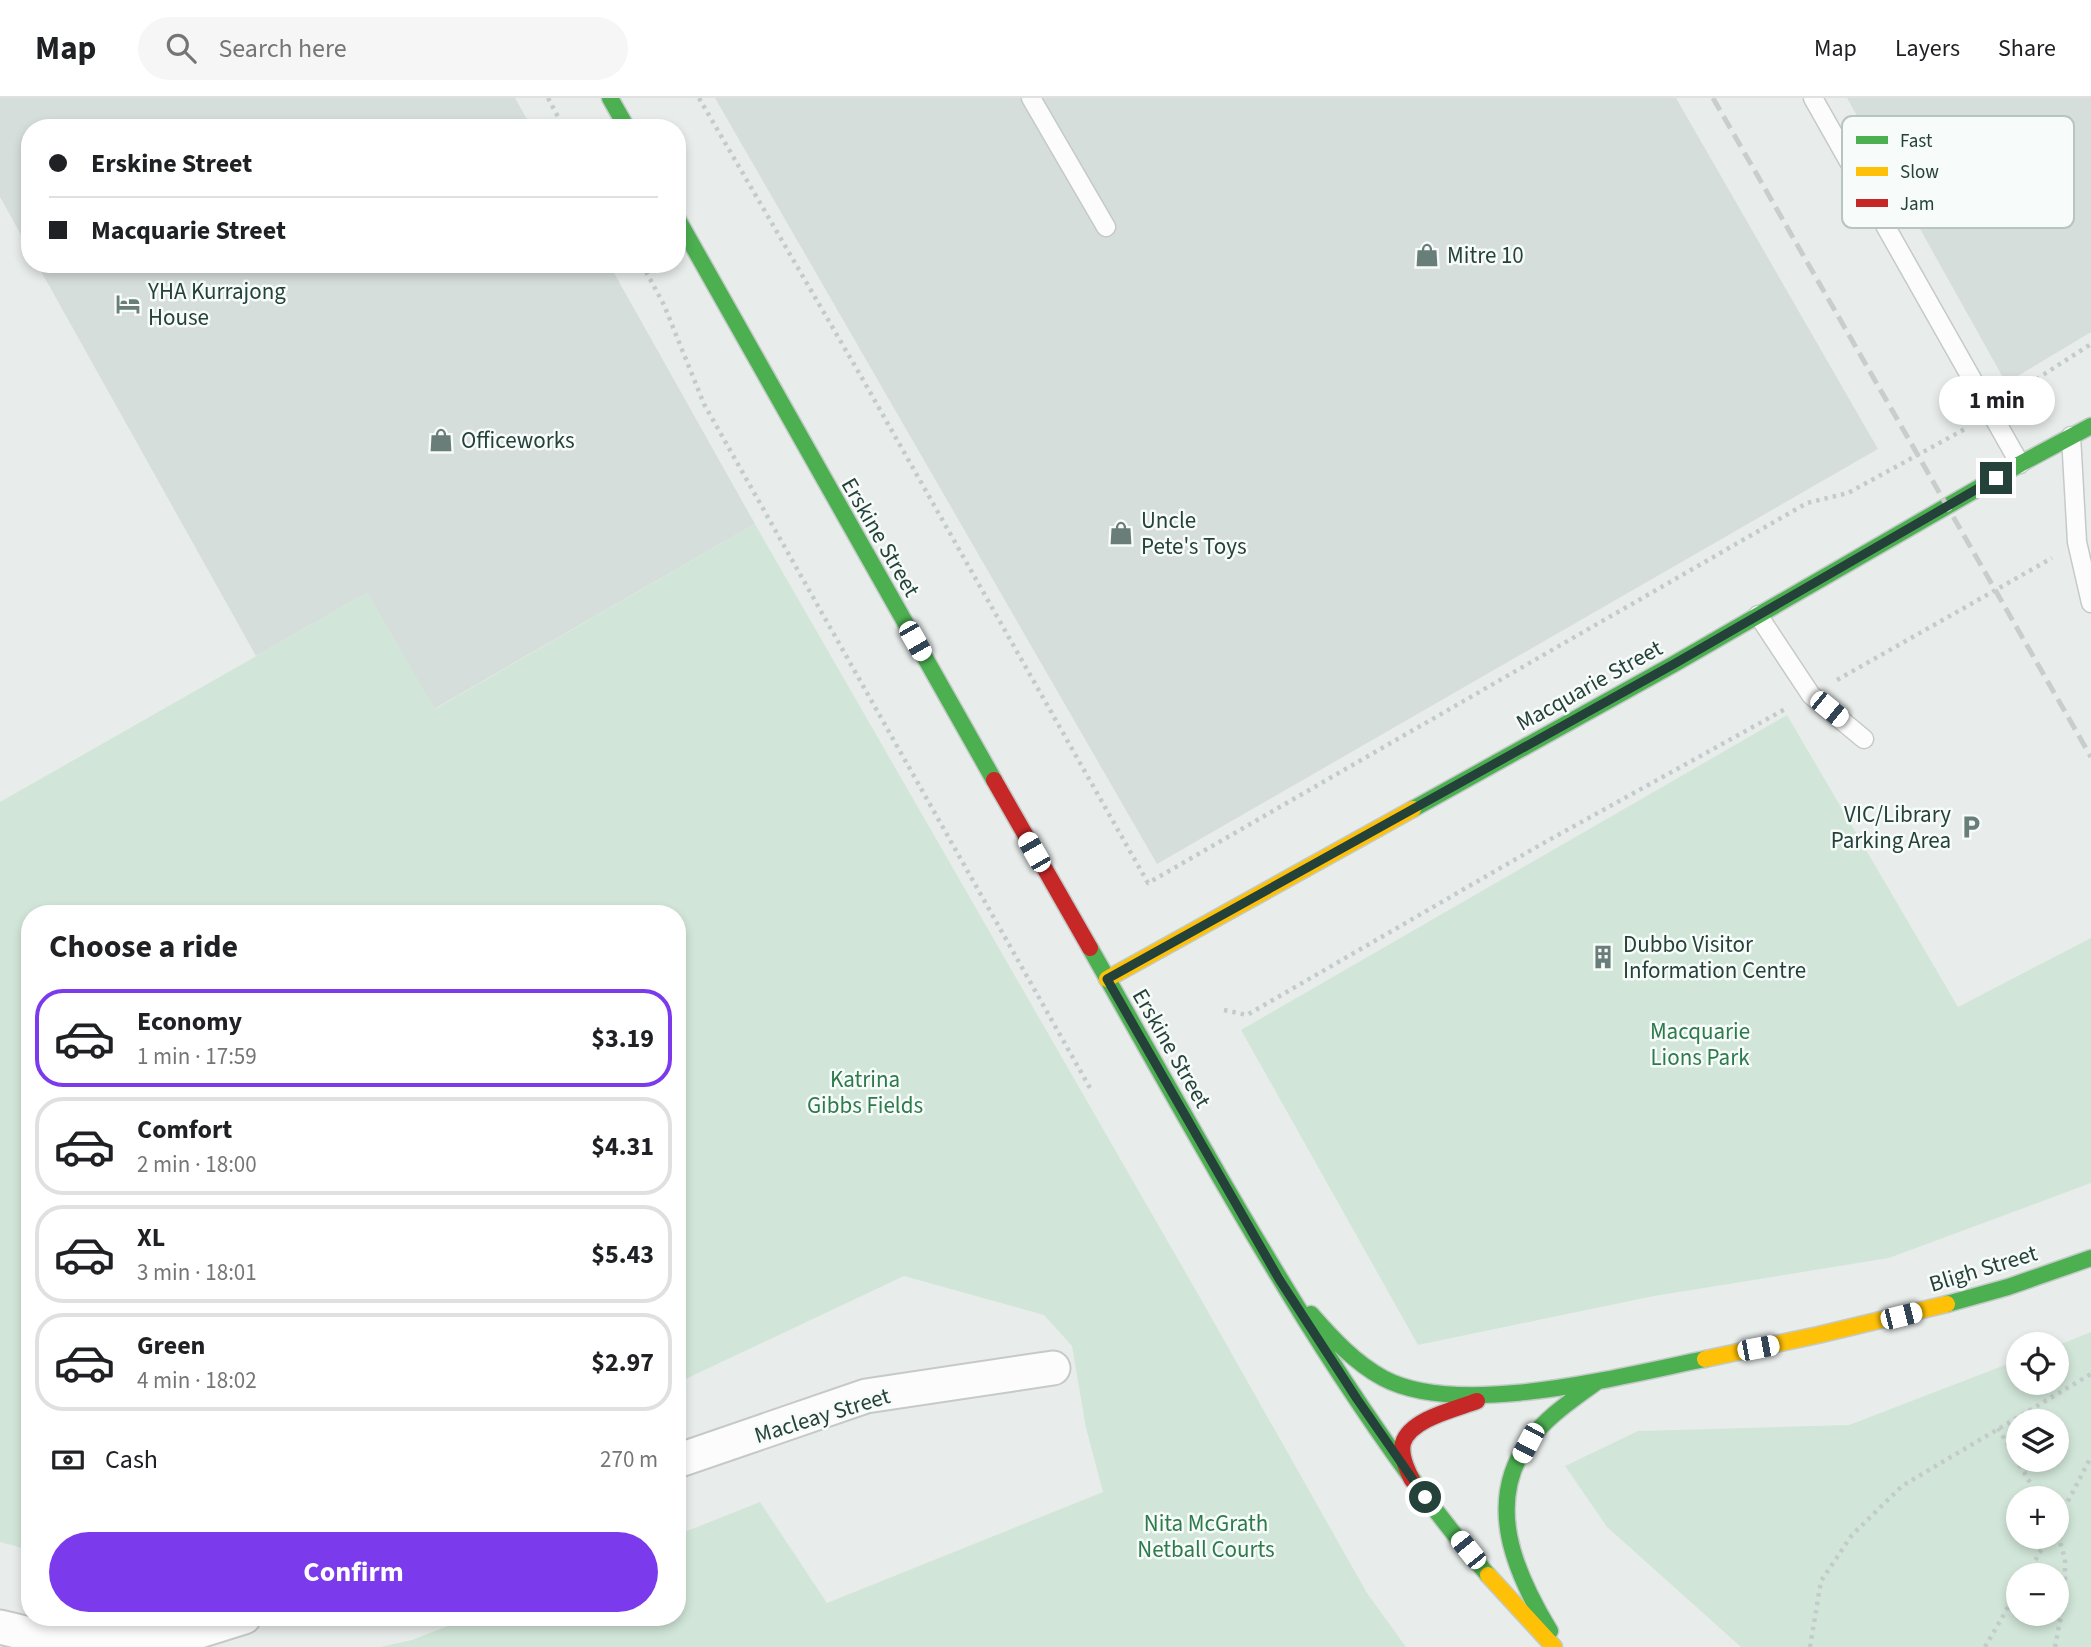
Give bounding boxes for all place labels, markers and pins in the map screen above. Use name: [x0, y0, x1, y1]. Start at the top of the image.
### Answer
place label: Mitre 10: [1447, 239, 1524, 272]
shop icon: Mitre 10: [1413, 241, 1441, 269]
place label: YHA Kurrajong House: [147, 275, 286, 334]
hotel icon: YHA Kurrajong House: [114, 290, 142, 318]
place label: Officeworks: [461, 424, 575, 457]
shop icon: Officeworks: [427, 426, 455, 454]
place label: Uncle Pete's Toys: [1141, 504, 1247, 563]
shop icon: Uncle Pete's Toys: [1107, 519, 1135, 547]
place label: VIC/Library Parking Area: [1831, 798, 1951, 857]
parking icon: VIC/Library Parking Area: [1957, 813, 1985, 841]
place label: Dubbo Visitor Information Centre: [1623, 928, 1806, 987]
building icon: Dubbo Visitor Information Centre: [1589, 943, 1617, 971]

